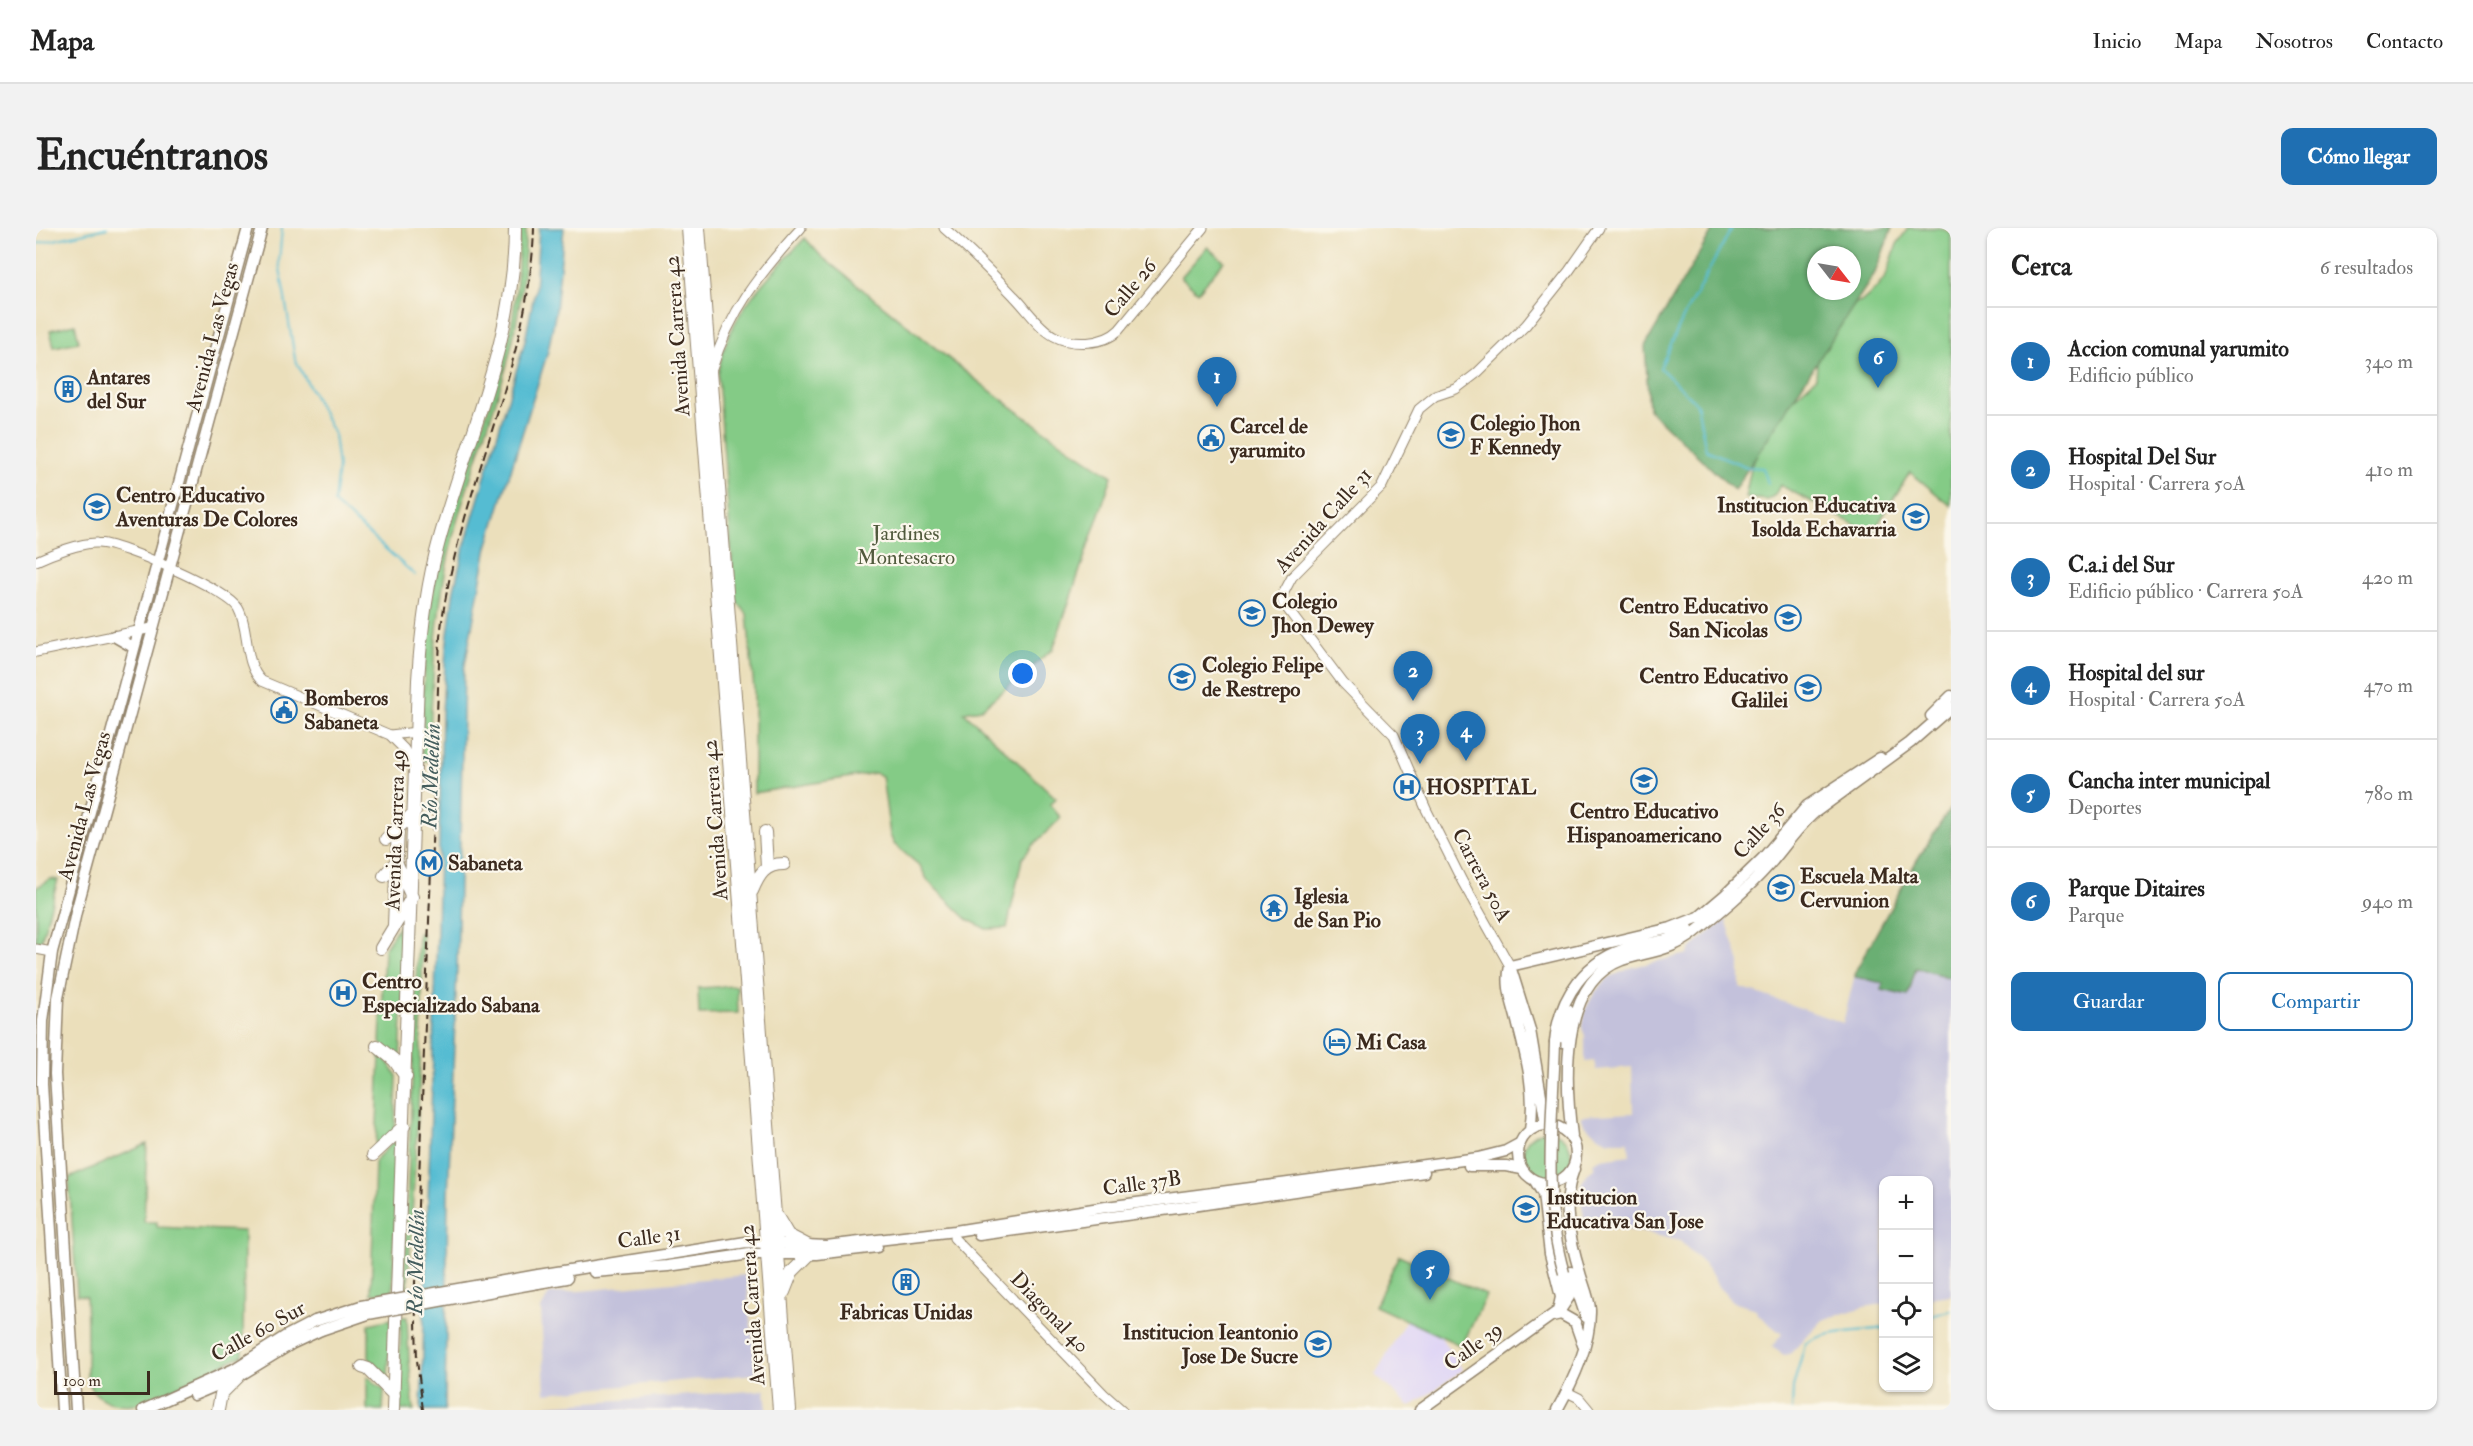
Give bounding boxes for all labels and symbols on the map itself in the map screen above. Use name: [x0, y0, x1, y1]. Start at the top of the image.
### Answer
north arrow: [1807, 246, 1861, 300]
street label: Calle 26: [1098, 252, 1164, 323]
street label: Avenida Carrera 42: [658, 255, 697, 418]
street label: Avenida Las Vegas: [179, 259, 245, 416]
pin: 6: [1858, 338, 1898, 388]
pin: 1: [1198, 358, 1236, 407]
place label: Antares del Sur: [86, 364, 150, 415]
building icon: Antares del Sur: [53, 374, 83, 404]
place label: Colegio Jhon F Kennedy: [1470, 410, 1581, 461]
place label: Carcel de yarumito: [1229, 413, 1308, 464]
school or university icon: Colegio Jhon F Kennedy: [1436, 420, 1466, 450]
public building icon: Carcel de yarumito: [1196, 423, 1226, 453]
street label: Avenida Calle 31: [1268, 462, 1378, 580]
place label: Centro Educativo Aventuras De Colores: [115, 482, 298, 533]
school or university icon: Centro Educativo Aventuras De Colores: [82, 492, 112, 522]
place label: Institucion Educativa Isolda Echavarria: [1717, 492, 1897, 543]
school or university icon: Institucion Educativa Isolda Echavarria: [1901, 502, 1931, 532]
park label: Jardines Montesacro: [857, 520, 955, 571]
place label: Colegio Jhon Dewey: [1271, 588, 1374, 639]
place label: Centro Educativo San Nicolas: [1619, 593, 1768, 644]
school or university icon: Colegio Jhon Dewey: [1237, 598, 1267, 628]
school or university icon: Centro Educativo San Nicolas: [1773, 603, 1803, 633]
place label: Colegio Felipe de Restrepo: [1202, 652, 1324, 703]
pin: 2: [1394, 652, 1432, 701]
your location: [1008, 659, 1037, 688]
school or university icon: Colegio Felipe de Restrepo: [1167, 662, 1197, 692]
place label: Centro Educativo Galilei: [1639, 663, 1788, 714]
school or university icon: Centro Educativo Galilei: [1793, 673, 1823, 703]
place label: Bomberos Sabaneta: [304, 685, 388, 736]
public building icon: Bomberos Sabaneta: [269, 695, 299, 725]
pin: 4: [1446, 712, 1486, 761]
pin: 3: [1400, 714, 1440, 764]
water label: Río Medellín: [415, 723, 447, 830]
street label: Avenida Las Vegas: [51, 728, 117, 885]
street label: Avenida Carrera 42: [696, 739, 735, 902]
street label: Avenida Carrera 49: [379, 749, 412, 912]
school or university icon: Centro Educativo Hispanoamericano: [1629, 766, 1659, 796]
hospital icon: HOSPITAL: [1392, 772, 1422, 802]
place label: HOSPITAL: [1426, 774, 1537, 801]
street label: Calle 36: [1727, 797, 1793, 865]
place label: Centro Educativo Hispanoamericano: [1566, 798, 1722, 849]
street label: Carrera 50A: [1446, 824, 1517, 927]
metro station icon: Sabaneta: [414, 848, 444, 878]
place label: Sabaneta: [448, 850, 524, 877]
place label: Escuela Malta Cervunion: [1800, 863, 1920, 914]
school or university icon: Escuela Malta Cervunion: [1766, 873, 1796, 903]
place label: Iglesia de San Pio: [1294, 883, 1381, 934]
temple icon: Iglesia de San Pio: [1259, 893, 1289, 923]
place label: Centro Especializado Sabana: [362, 968, 541, 1019]
hospital icon: Centro Especializado Sabana: [328, 978, 358, 1008]
hotel icon: Mi Casa: [1322, 1027, 1352, 1057]
place label: Mi Casa: [1355, 1029, 1427, 1056]
street label: Calle 37B: [1101, 1165, 1183, 1202]
place label: Institucion Educativa San Jose: [1546, 1184, 1704, 1235]
school or university icon: Institucion Educativa San Jose: [1511, 1194, 1541, 1224]
water label: Río Medellín: [401, 1209, 431, 1316]
street label: Calle 31: [616, 1220, 682, 1255]
street label: Avenida Carrera 42: [733, 1224, 772, 1387]
pin: 5: [1410, 1250, 1450, 1300]
street label: Diagonal 40: [1004, 1266, 1095, 1359]
building icon: Fabricas Unidas: [891, 1267, 921, 1297]
street label: Calle 60 Sur: [206, 1294, 310, 1368]
place label: Fabricas Unidas: [839, 1299, 973, 1326]
street label: Calle 39: [1438, 1316, 1508, 1377]
place label: Institucion Ieantonio Jose De Sucre: [1123, 1319, 1298, 1370]
school or university icon: Institucion Ieantonio Jose De Sucre: [1303, 1329, 1333, 1359]
scale bar: [54, 1368, 150, 1396]

